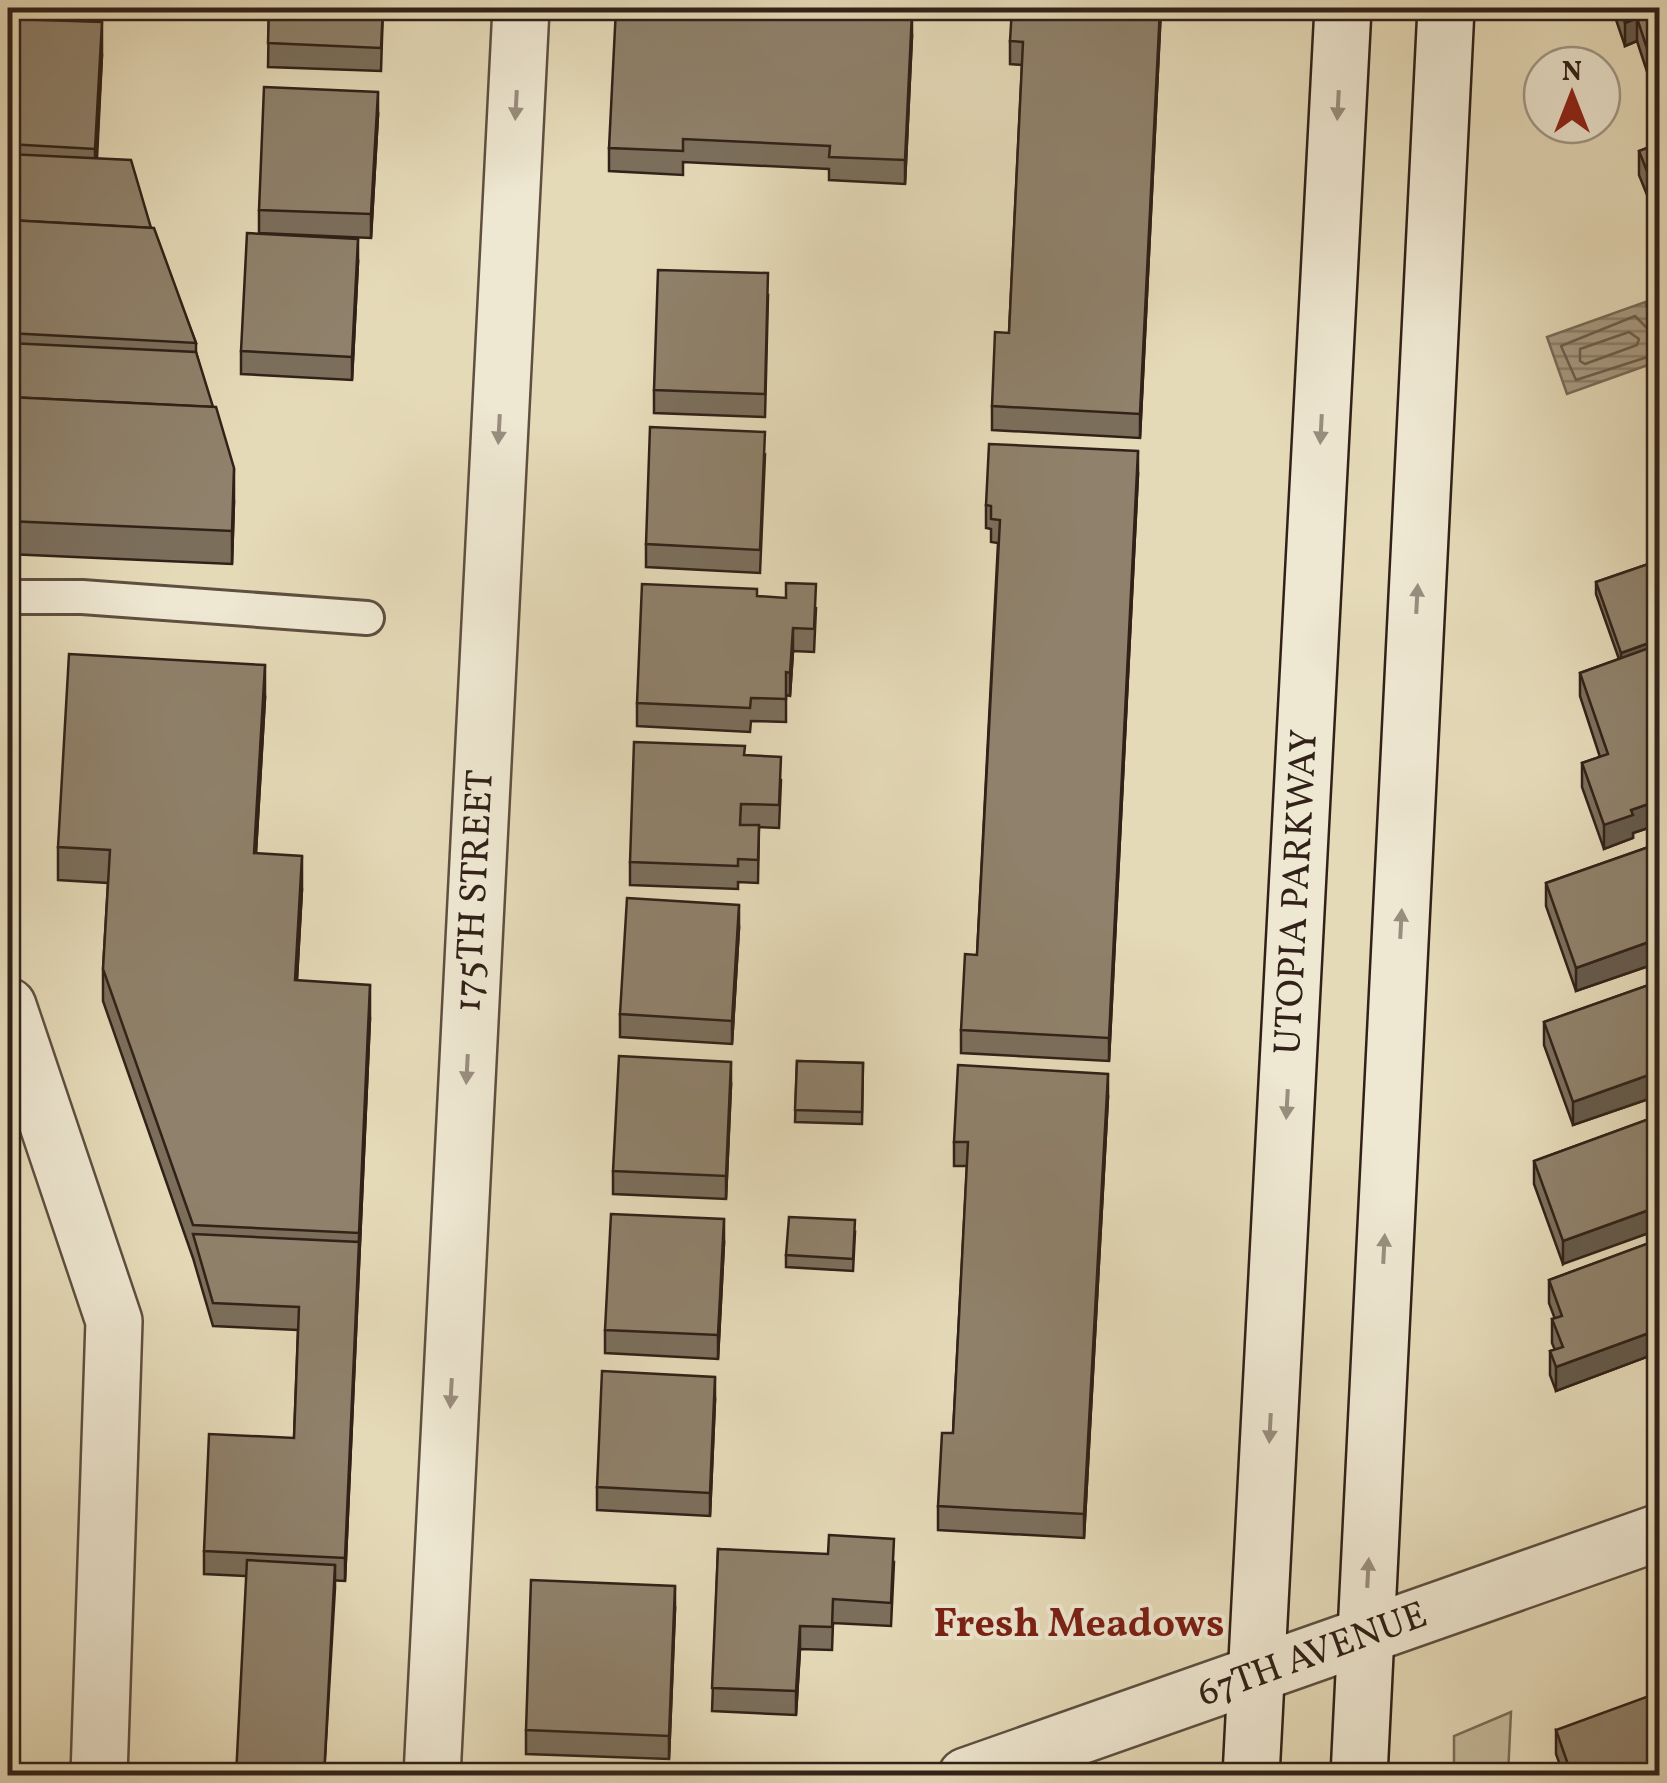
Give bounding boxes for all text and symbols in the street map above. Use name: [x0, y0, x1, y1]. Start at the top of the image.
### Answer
north arrow: [1522, 45, 1622, 145]
text: N: [1562, 53, 1582, 92]
one-way arrow: [508, 89, 524, 121]
one-way arrow: [1330, 89, 1346, 121]
one-way arrow: [491, 414, 507, 446]
one-way arrow: [1313, 414, 1329, 446]
one-way arrow: [1409, 583, 1425, 615]
street label: UTOPIA PARKWAY: [1263, 728, 1333, 1056]
street label: 175TH STREET: [443, 768, 509, 1014]
one-way arrow: [1393, 908, 1409, 939]
one-way arrow: [459, 1053, 475, 1085]
one-way arrow: [1279, 1088, 1295, 1120]
one-way arrow: [1377, 1232, 1393, 1264]
one-way arrow: [443, 1378, 459, 1410]
one-way arrow: [1262, 1413, 1278, 1445]
one-way arrow: [1360, 1557, 1376, 1589]
street label: 67TH AVENUE: [1191, 1590, 1435, 1722]
district label: Fresh Meadows: [934, 1598, 1224, 1654]

